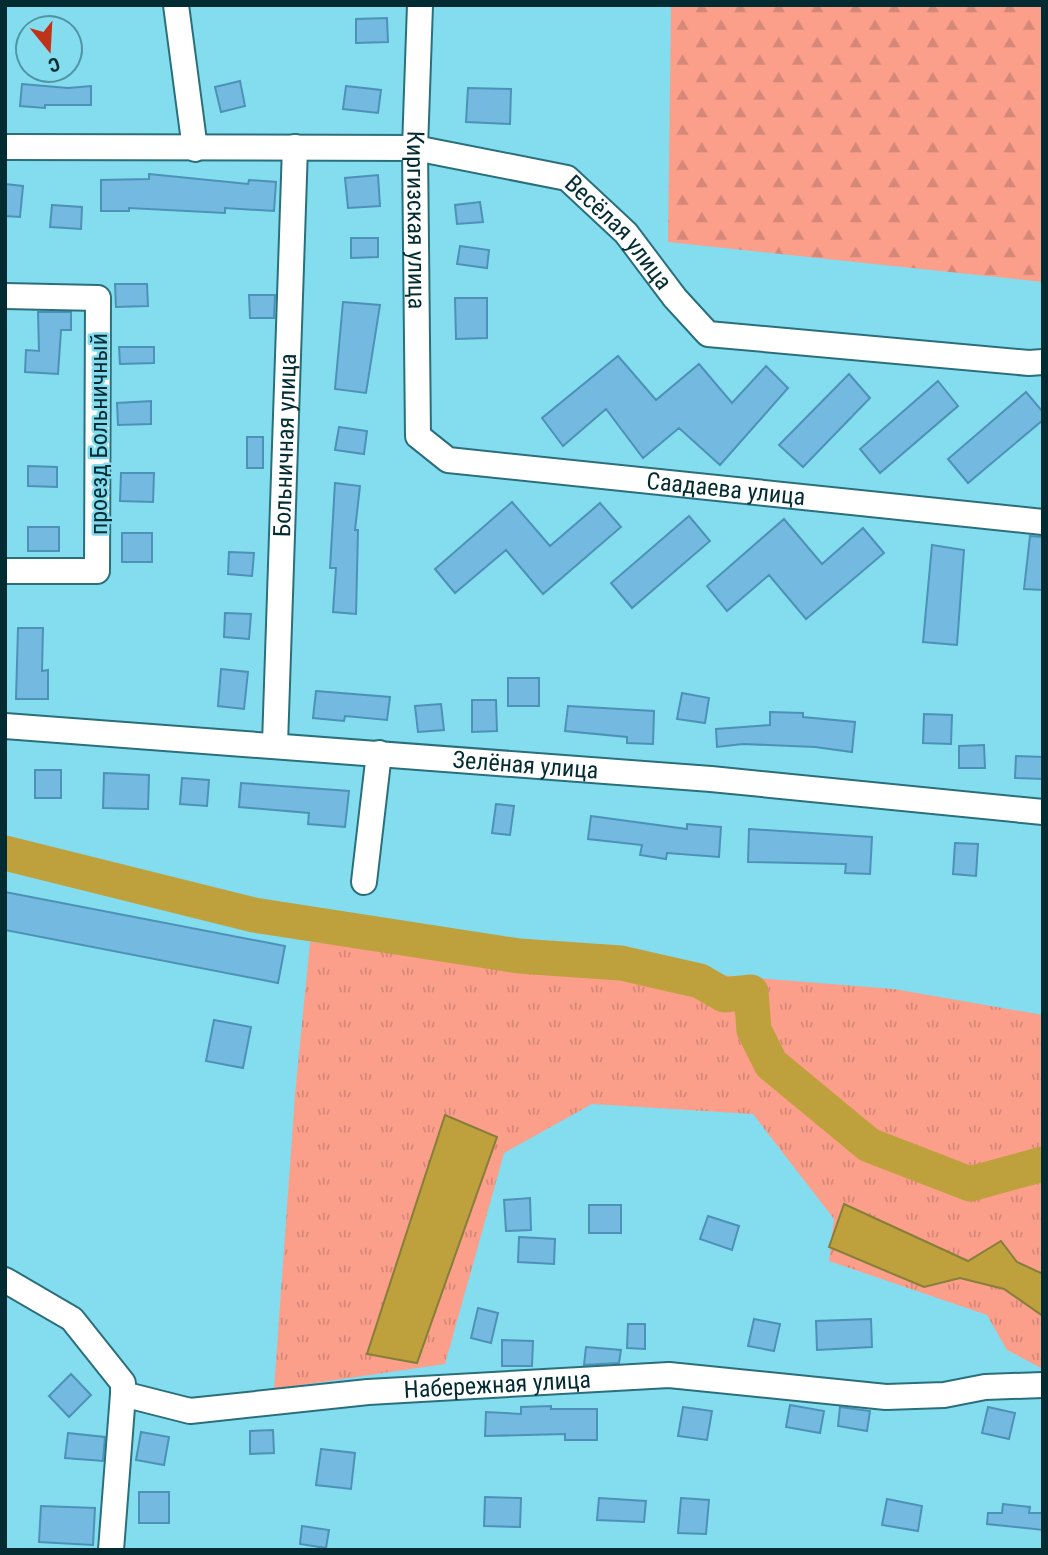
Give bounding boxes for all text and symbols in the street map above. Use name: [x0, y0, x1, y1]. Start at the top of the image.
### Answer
north arrow: [14, 14, 84, 84]
text: С: [45, 52, 63, 77]
street label: Киргизская улица: [401, 130, 431, 309]
street label: Весёлая улица: [559, 169, 678, 295]
street label: проезд Больничный: [85, 333, 113, 535]
street label: Больничная улица: [268, 353, 302, 537]
street label: Саадаева улица: [645, 467, 807, 511]
street label: Зелёная улица: [452, 746, 599, 785]
street label: Набережная улица: [403, 1365, 592, 1404]

